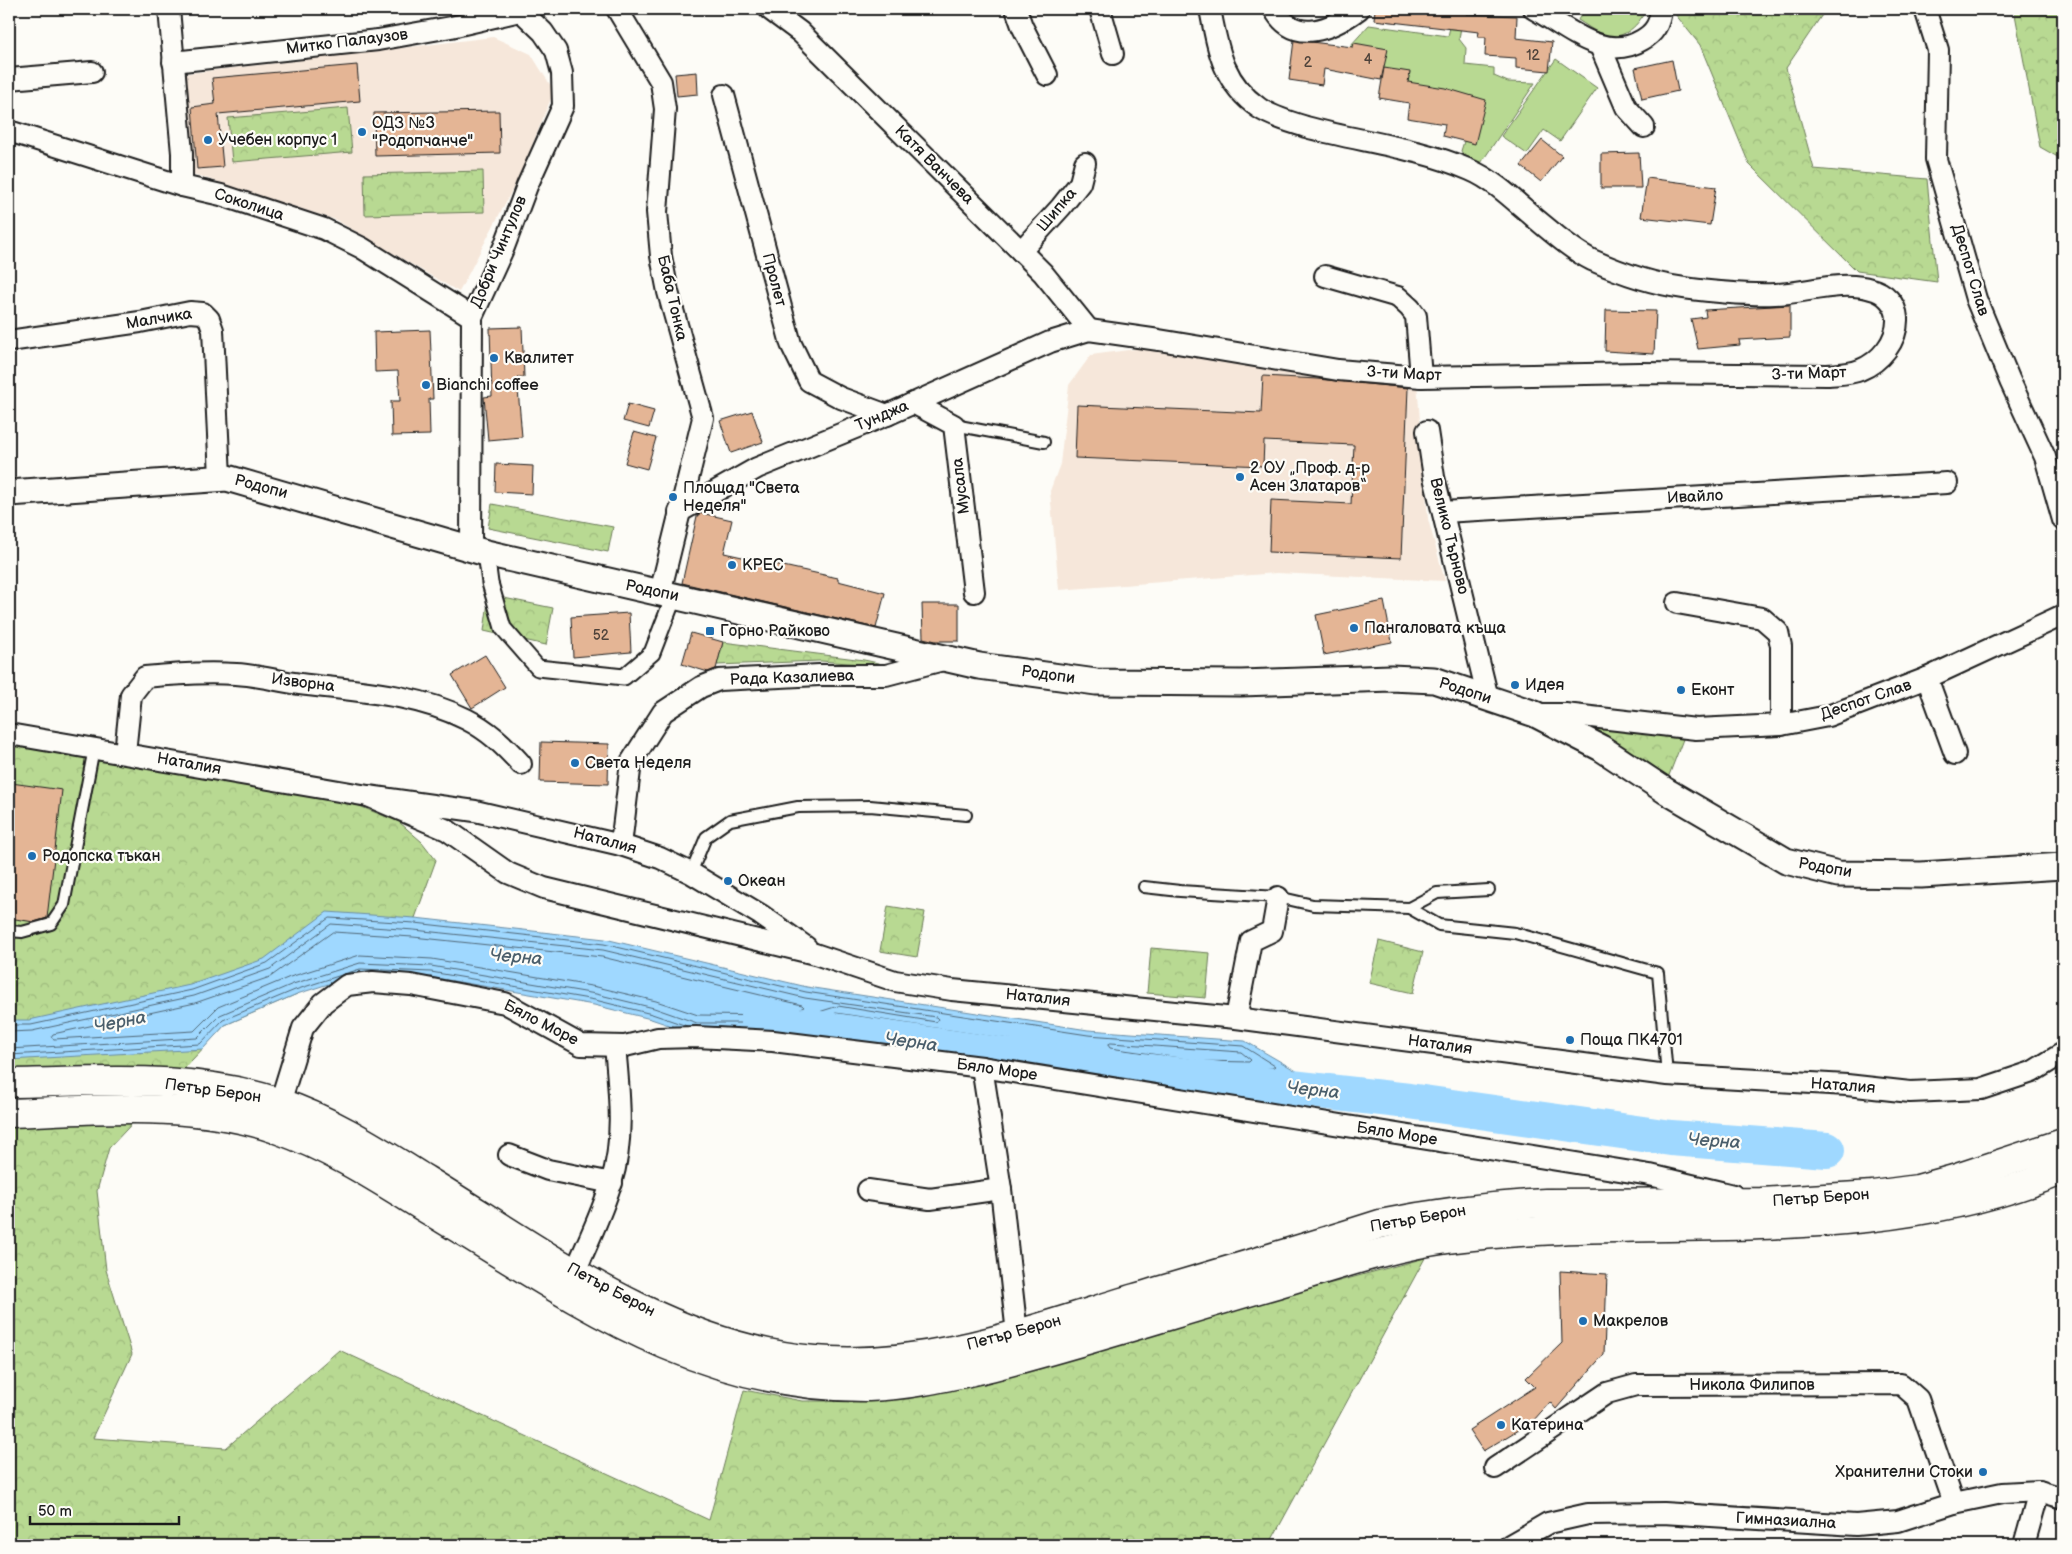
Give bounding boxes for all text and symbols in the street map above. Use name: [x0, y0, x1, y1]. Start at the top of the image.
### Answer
street label: Митко Палаузов: [285, 25, 410, 59]
house number: 12: [1526, 47, 1541, 64]
house number: 4: [1364, 51, 1373, 68]
house number: 2: [1304, 54, 1313, 71]
place label: ОДЗ №3 "Родопчанче": [372, 114, 473, 151]
street label: Катя Ванчева: [890, 121, 978, 209]
marker: ОДЗ №3 "Родопчанче": [356, 126, 368, 138]
place label: Учебен корпус 1: [218, 131, 337, 150]
marker: Учебен корпус 1: [202, 134, 214, 146]
street label: Шипка: [1033, 184, 1081, 236]
street label: Соколица: [212, 185, 287, 225]
street label: Добри Чинтулов: [467, 192, 531, 311]
street label: Деспот Слав: [1947, 222, 1993, 319]
street label: Пролет: [758, 251, 790, 309]
street label: Баба Тонка: [653, 253, 691, 343]
street label: Малчика: [125, 304, 194, 334]
place label: Квалитет: [504, 349, 575, 368]
marker: Квалитет: [488, 352, 500, 364]
street label: 3-ти Март: [1366, 363, 1443, 385]
street label: 3-ти Март: [1771, 363, 1848, 385]
place label: Bianchi coffee: [436, 376, 539, 395]
marker: Bianchi coffee: [420, 379, 432, 391]
street label: Тунджа: [853, 396, 912, 436]
street label: Мусала: [948, 456, 974, 515]
place label: 2 ОУ „Проф. д-р Асен Златаров“: [1249, 459, 1370, 496]
street label: Родопи: [232, 471, 290, 503]
marker: 2 ОУ „Проф. д-р Асен Златаров“: [1234, 471, 1246, 483]
street label: Велико Търново: [1425, 476, 1473, 596]
place label: Площад "Света Неделя": [683, 479, 800, 516]
street label: Ивайло: [1666, 486, 1724, 508]
marker: Площад "Света Неделя": [667, 491, 679, 503]
place label: КРЕС: [742, 556, 784, 575]
marker: КРЕС: [726, 559, 738, 571]
street label: Родопи: [623, 576, 681, 606]
place label: Пангаловата къща: [1364, 619, 1507, 638]
place label: Горно Райково: [720, 622, 830, 641]
marker: Пангаловата къща: [1348, 622, 1360, 634]
marker: Горно Райково: [704, 625, 716, 637]
house number: 52: [593, 627, 610, 644]
street label: Родопи: [1020, 662, 1076, 688]
street label: Рада Казалиева: [729, 666, 855, 690]
street label: Изворна: [270, 670, 336, 696]
street label: Родопи: [1436, 674, 1494, 708]
street label: Деспот Слав: [1818, 675, 1915, 724]
place label: Идея: [1525, 676, 1564, 695]
marker: Идея: [1509, 679, 1521, 691]
place label: Еконт: [1691, 681, 1735, 700]
marker: Еконт: [1675, 684, 1687, 696]
street label: Наталия: [155, 749, 223, 779]
place label: Света Неделя: [585, 754, 692, 773]
marker: Света Неделя: [569, 757, 581, 769]
street label: Наталия: [571, 823, 639, 859]
place label: Родопска тъкан: [42, 847, 160, 866]
marker: Родопска тъкан: [26, 850, 38, 862]
street label: Родопи: [1797, 854, 1853, 882]
place label: Океан: [738, 872, 785, 891]
marker: Океан: [722, 875, 734, 887]
water label: Черна: [489, 944, 543, 970]
street label: Наталия: [1005, 985, 1071, 1011]
street label: Бяло Море: [500, 996, 582, 1050]
water label: Черна: [92, 1007, 148, 1037]
water label: Черна: [883, 1028, 939, 1056]
street label: Наталия: [1407, 1031, 1474, 1059]
place label: Поща ПК4701: [1580, 1031, 1683, 1050]
marker: Поща ПК4701: [1564, 1034, 1576, 1046]
street label: Бяло Море: [955, 1055, 1039, 1085]
street label: Наталия: [1810, 1074, 1876, 1098]
street label: Петър Берон: [164, 1075, 262, 1107]
water label: Черна: [1286, 1077, 1340, 1103]
street label: Бяло Море: [1355, 1118, 1439, 1150]
water label: Черна: [1687, 1129, 1741, 1153]
street label: Петър Берон: [1772, 1185, 1870, 1211]
street label: Петър Берон: [1369, 1201, 1467, 1237]
street label: Петър Берон: [564, 1259, 658, 1321]
street label: Петър Берон: [965, 1311, 1063, 1355]
place label: Макрелов: [1593, 1312, 1669, 1331]
marker: Макрелов: [1577, 1315, 1589, 1327]
street label: Никола Филипов: [1689, 1376, 1815, 1395]
place label: Катерина: [1511, 1416, 1584, 1435]
marker: Катерина: [1495, 1419, 1507, 1431]
place label: Хранителни Стоки: [1835, 1463, 1973, 1482]
marker: Хранителни Стоки: [1977, 1466, 1989, 1478]
scale bar: [30, 1494, 179, 1526]
text: 50 m: [38, 1502, 72, 1521]
street label: Гимназиална: [1735, 1509, 1837, 1533]

